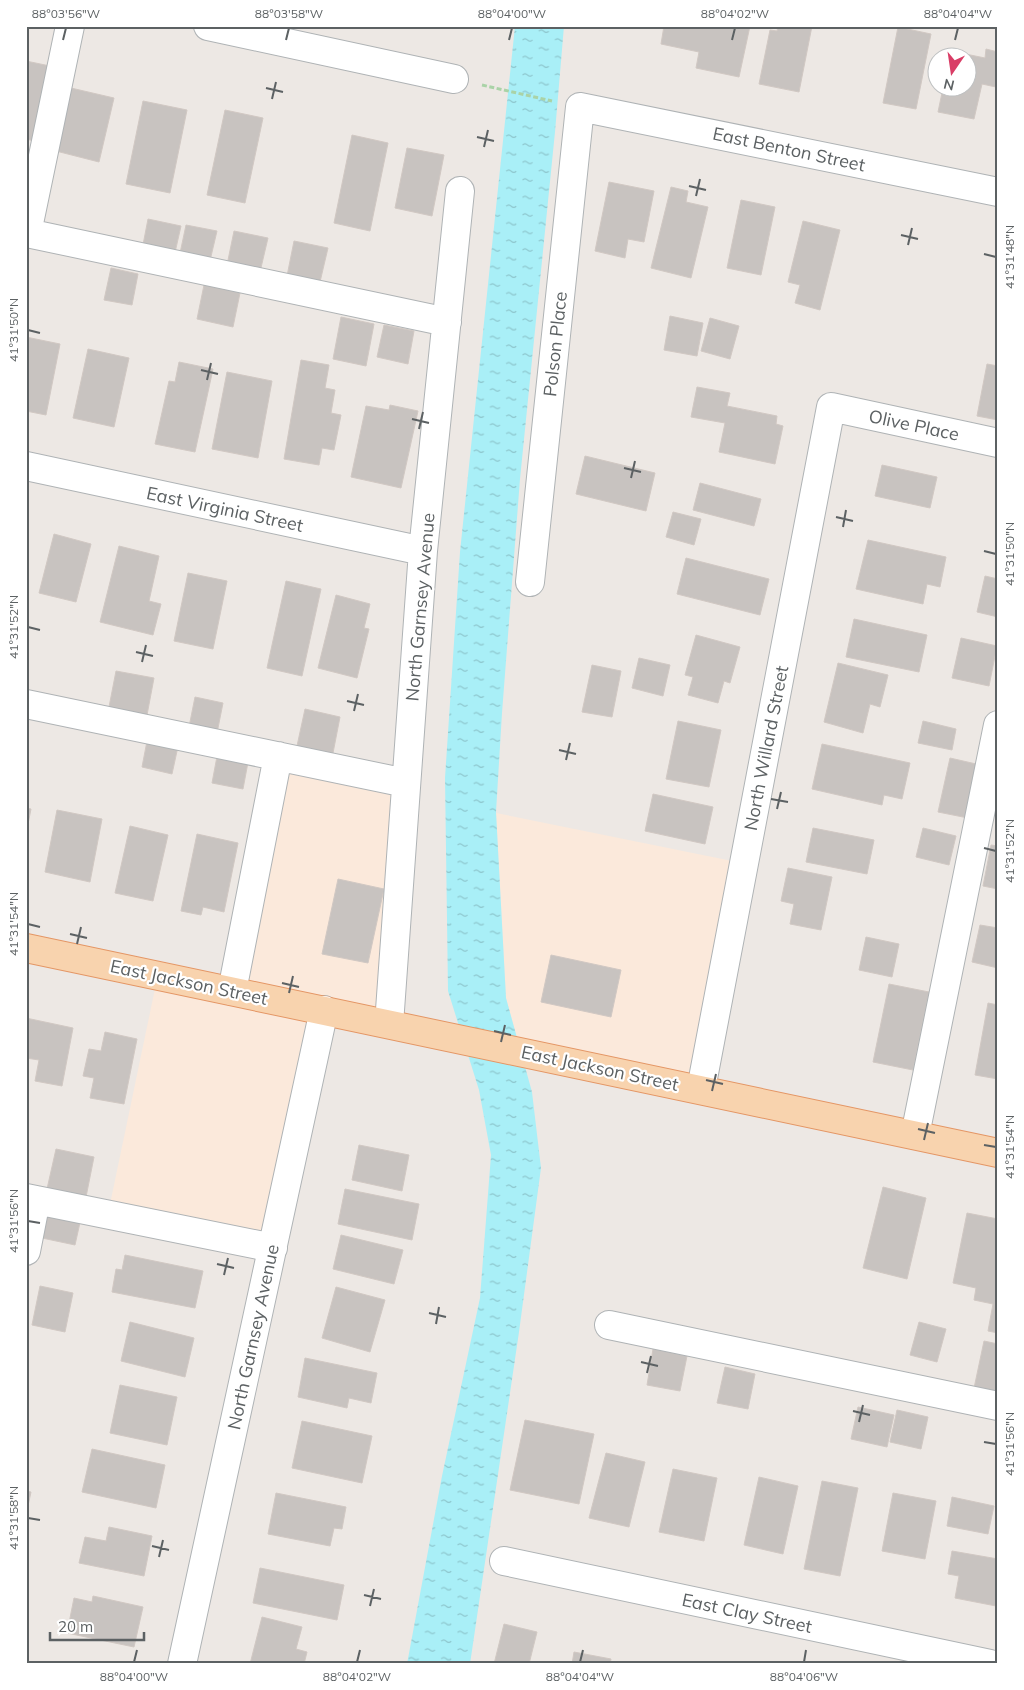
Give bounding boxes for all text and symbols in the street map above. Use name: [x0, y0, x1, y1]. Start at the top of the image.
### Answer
text: 88°03'56"W: [32, 6, 100, 21]
text: 88°03'58"W: [255, 6, 323, 21]
text: 88°04'00"W: [478, 6, 546, 21]
text: 88°04'02"W: [701, 6, 769, 21]
text: 88°04'04"W: [924, 6, 992, 21]
north arrow: [926, 48, 976, 98]
text: N: [942, 75, 956, 95]
street label: East Benton Street: [711, 122, 867, 176]
text: 41°31'48"N: [1002, 225, 1017, 289]
street label: Polson Place: [538, 290, 572, 398]
text: 41°31'50"N: [6, 298, 21, 362]
street label: Olive Place: [867, 404, 961, 446]
street label: East Virginia Street: [145, 481, 305, 537]
street label: North Garnsey Avenue: [400, 512, 440, 702]
text: 41°31'50"N: [1002, 522, 1017, 586]
text: 41°31'52"N: [6, 595, 21, 659]
street label: North Willard Street: [739, 664, 793, 832]
text: 41°31'52"N: [1002, 819, 1017, 883]
text: 41°31'54"N: [6, 892, 21, 956]
street label: East Jackson Street: [108, 954, 270, 1010]
street label: East Jackson Street: [519, 1040, 681, 1096]
text: 41°31'54"N: [1002, 1115, 1017, 1179]
text: 41°31'56"N: [6, 1189, 21, 1253]
street label: North Garnsey Avenue: [222, 1242, 284, 1432]
text: 41°31'56"N: [1002, 1412, 1017, 1476]
text: 41°31'58"N: [6, 1486, 21, 1550]
street label: East Clay Street: [680, 1588, 814, 1638]
scale bar: [50, 1610, 144, 1642]
text: 20 m: [58, 1617, 93, 1636]
text: 88°04'00"W: [100, 1669, 168, 1684]
text: 88°04'02"W: [323, 1669, 391, 1684]
text: 88°04'04"W: [546, 1669, 614, 1684]
text: 88°04'06"W: [770, 1669, 838, 1684]

